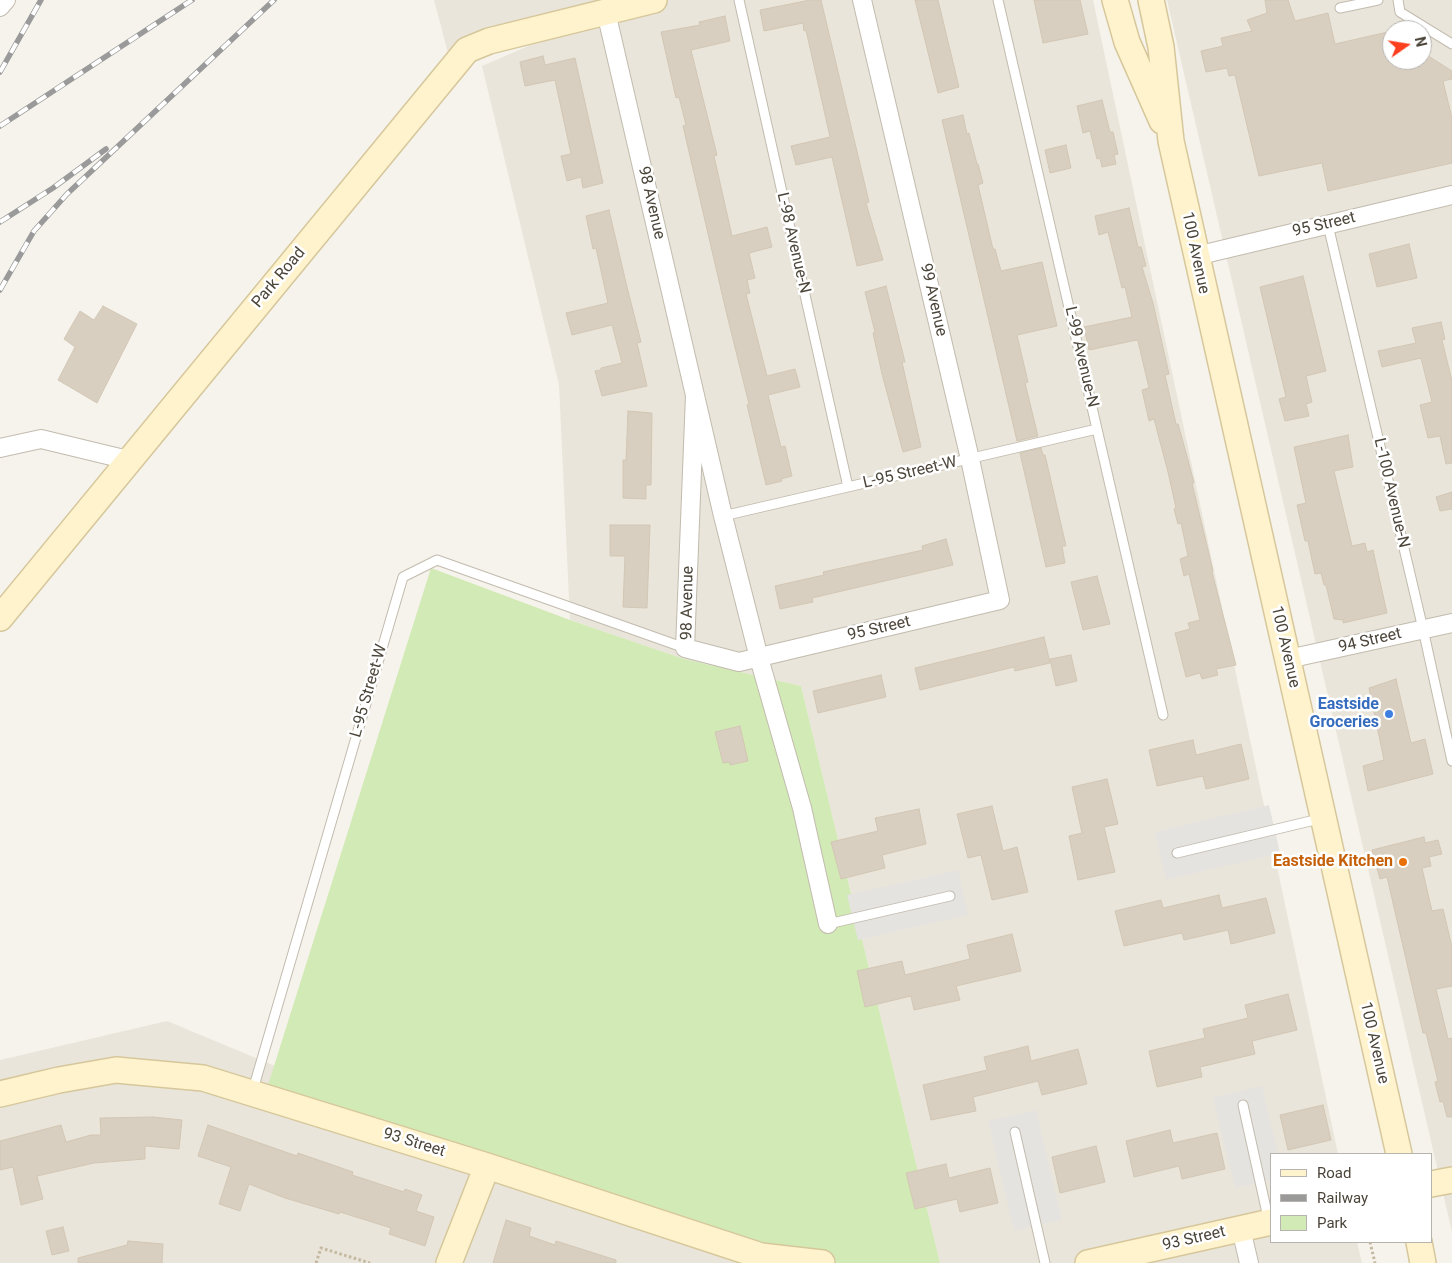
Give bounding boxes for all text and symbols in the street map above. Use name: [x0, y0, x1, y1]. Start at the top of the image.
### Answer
north arrow: [1382, 20, 1432, 70]
text: N: [1412, 35, 1430, 48]
street label: 98 Avenue: [633, 165, 669, 241]
street label: L-98 Avenue-N: [772, 191, 814, 295]
street label: 95 Street: [1291, 208, 1357, 242]
street label: 100 Avenue: [1177, 210, 1213, 296]
street label: Park Road: [248, 244, 310, 312]
street label: 99 Avenue: [915, 262, 951, 338]
street label: L-99 Avenue-N: [1060, 305, 1102, 409]
street label: L-100 Avenue-N: [1369, 436, 1413, 550]
street label: L-95 Street-W: [861, 453, 959, 493]
street label: 98 Avenue: [678, 566, 698, 640]
street label: 100 Avenue: [1266, 604, 1304, 690]
street label: 95 Street: [846, 612, 912, 646]
street label: 94 Street: [1337, 624, 1403, 658]
street label: L-95 Street-W: [347, 642, 391, 740]
place label: Eastside Groceries: [1310, 695, 1379, 733]
marker: Eastside Groceries: [1383, 708, 1395, 720]
place label: Eastside Kitchen: [1273, 852, 1393, 872]
marker: Eastside Kitchen: [1397, 856, 1409, 868]
street label: 100 Avenue: [1355, 1000, 1393, 1086]
street label: 93 Street: [381, 1124, 447, 1162]
legend: [1270, 1153, 1432, 1243]
text: Road: [1317, 1164, 1351, 1182]
text: Railway: [1317, 1189, 1368, 1207]
text: Park: [1317, 1214, 1347, 1232]
street label: 93 Street: [1161, 1222, 1227, 1256]

